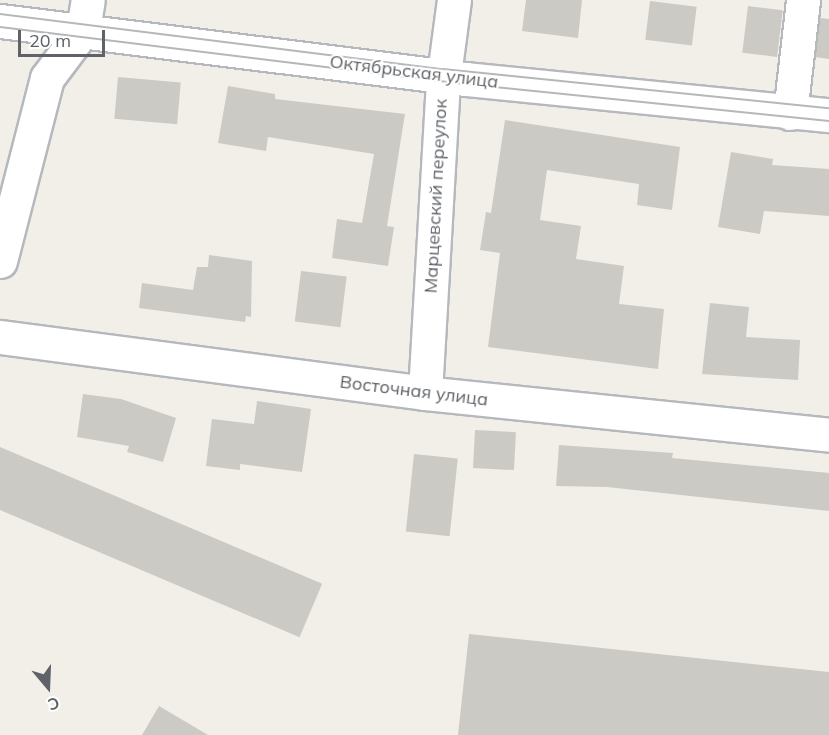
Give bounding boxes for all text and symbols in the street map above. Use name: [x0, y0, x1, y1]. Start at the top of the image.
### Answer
scale bar: [21, 18, 108, 56]
text: 20 m: [29, 29, 71, 52]
street label: Октябрьская улица: [328, 51, 500, 93]
street label: Марцевский переулок: [420, 98, 452, 294]
street label: Восточная улица: [339, 371, 489, 411]
north arrow: [18, 657, 78, 717]
text: С: [45, 693, 62, 715]

